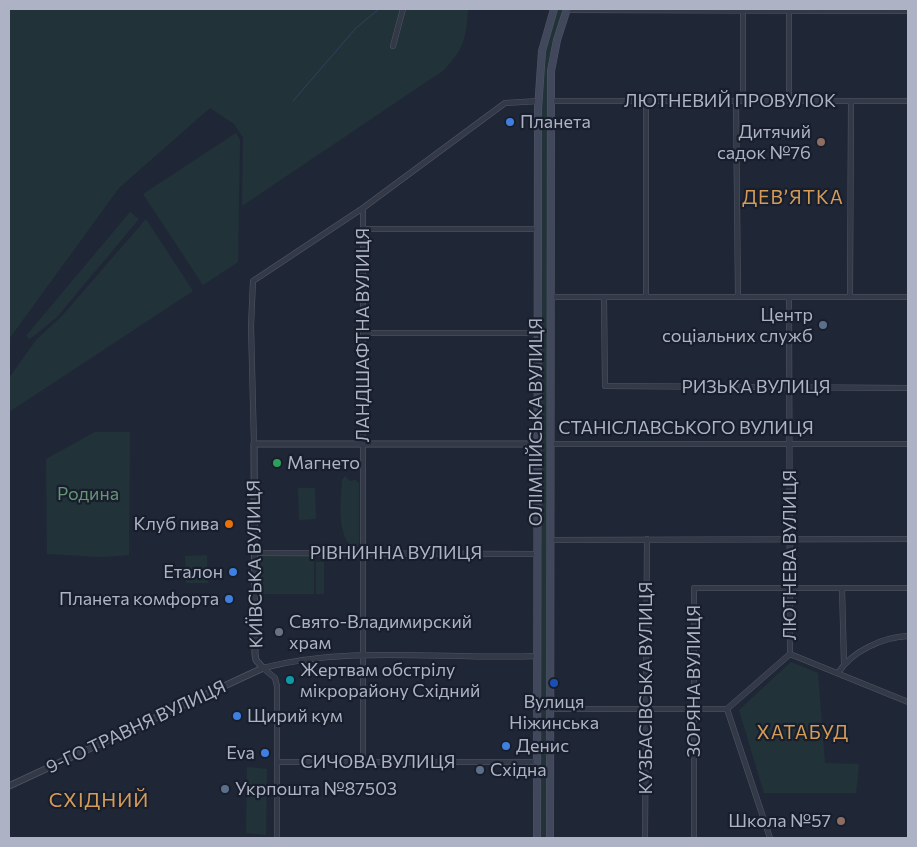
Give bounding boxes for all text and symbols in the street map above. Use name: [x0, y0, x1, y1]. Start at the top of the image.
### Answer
street label: ЛЮТНЕВИЙ ПРОВУЛОК: [624, 90, 836, 112]
place label: Планета: [520, 111, 591, 133]
marker: Планета: [504, 116, 516, 128]
place label: Дитячий садок №76: [717, 121, 811, 163]
marker: Дитячий садок №76: [815, 136, 827, 148]
district label: ДЕВ’ЯТКА: [741, 187, 845, 209]
street label: ЛАНДШАФТНА ВУЛИЦЯ: [352, 228, 374, 442]
place label: Центр соціальних служб: [662, 304, 813, 346]
street label: ОЛІМПІЙСЬКА ВУЛИЦЯ: [525, 318, 547, 526]
marker: Центр соціальних служб: [817, 319, 829, 331]
street label: РИЗЬКА ВУЛИЦЯ: [681, 376, 831, 398]
street label: СТАНІСЛАВСЬКОГО ВУЛИЦЯ: [558, 417, 814, 439]
place label: Магнето: [287, 452, 360, 474]
marker: Магнето: [271, 457, 283, 469]
street label: ЛЮТНЕВА ВУЛИЦЯ: [779, 470, 801, 640]
street label: КИЇВСЬКА ВУЛИЦЯ: [243, 480, 267, 648]
park label: Родина: [57, 483, 119, 505]
place label: Клуб пива: [133, 513, 219, 535]
marker: Клуб пива: [223, 518, 235, 530]
street label: РІВНИННА ВУЛИЦЯ: [310, 542, 482, 564]
place label: Еталон: [163, 561, 223, 583]
marker: Еталон: [227, 566, 239, 578]
street label: КУЗБАСІВСЬКА ВУЛИЦЯ: [635, 582, 657, 794]
place label: Планета комфорта: [59, 588, 219, 610]
marker: Планета комфорта: [223, 593, 235, 605]
street label: ЗОРЯНА ВУЛИЦЯ: [683, 605, 705, 757]
place label: Свято-Владимирский храм: [289, 611, 472, 654]
marker: Свято-Владимирский храм: [273, 626, 285, 638]
place label: Жертвам обстрілу мікрорайону Східний: [300, 659, 480, 702]
marker: Жертвам обстрілу мікрорайону Східний: [284, 674, 296, 686]
street label: 9-ГО ТРАВНЯ ВУЛИЦЯ: [43, 676, 229, 778]
marker: Вулиця Ніжинська: [548, 677, 560, 689]
place label: Вулиця Ніжинська: [509, 691, 599, 734]
place label: Щирий кум: [247, 705, 343, 727]
marker: Щирий кум: [231, 710, 243, 722]
district label: ХАТАБУД: [756, 722, 850, 744]
place label: Денис: [516, 735, 569, 757]
marker: Денис: [500, 740, 512, 752]
place label: Eva: [226, 742, 255, 764]
marker: Eva: [259, 747, 271, 759]
street label: СИЧОВА ВУЛИЦЯ: [301, 751, 455, 773]
place label: Східна: [490, 759, 547, 781]
marker: Східна: [474, 764, 486, 776]
place label: Укрпошта №87503: [235, 778, 397, 800]
marker: Укрпошта №87503: [219, 783, 231, 795]
district label: СХІДНИЙ: [48, 788, 150, 812]
place label: Школа №57: [728, 810, 831, 832]
marker: Школа №57: [835, 815, 847, 827]

